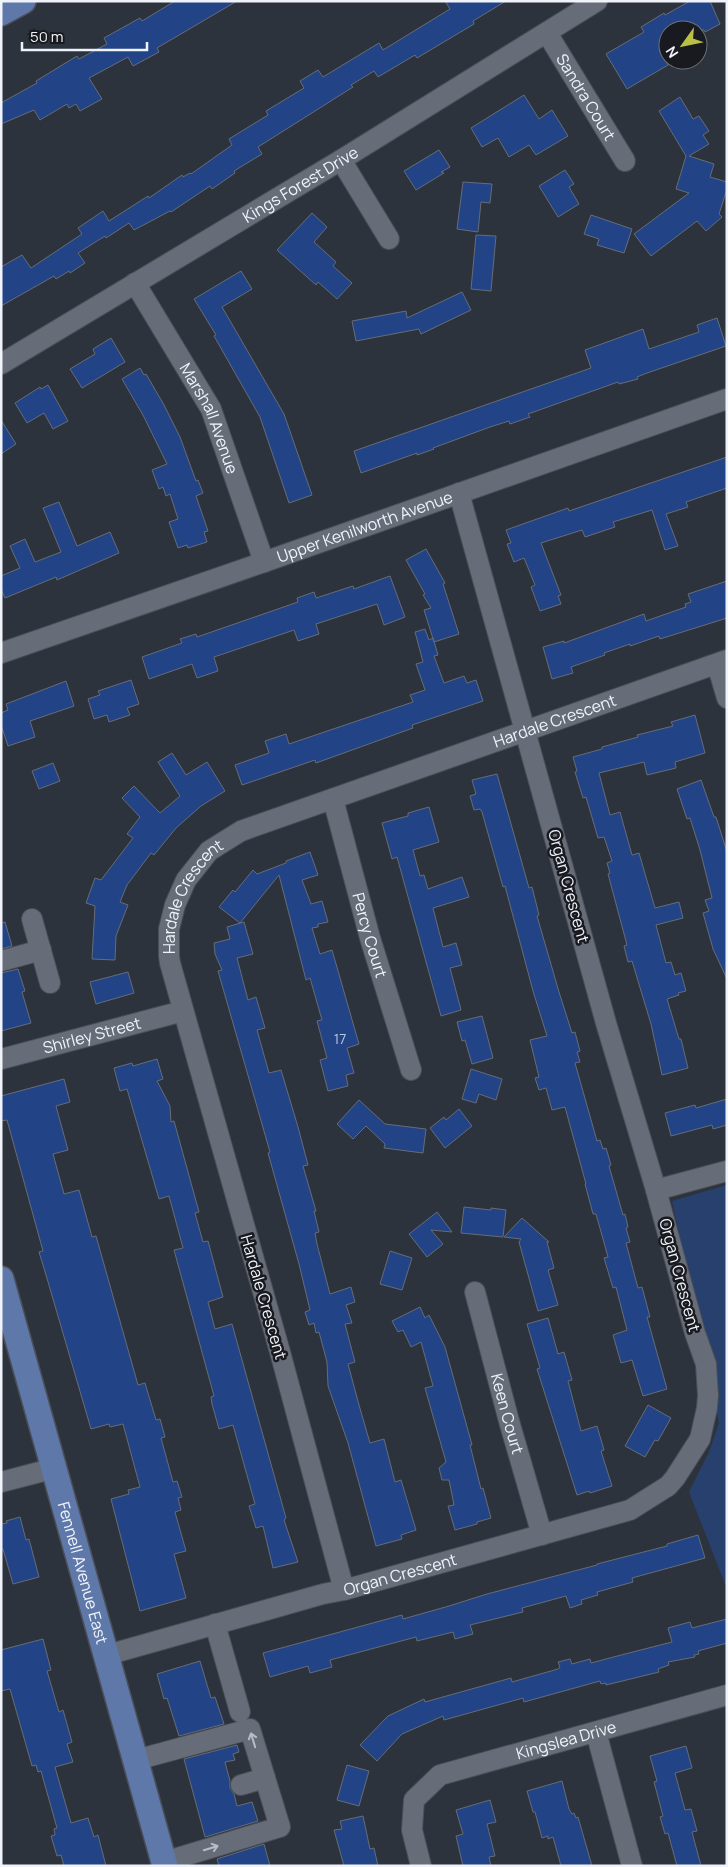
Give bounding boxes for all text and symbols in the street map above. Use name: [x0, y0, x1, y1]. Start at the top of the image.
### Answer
scale bar: [22, 20, 148, 52]
north arrow: [658, 20, 708, 70]
text: 50 m: [30, 26, 64, 47]
text: N: [661, 43, 682, 62]
street label: Sandra Court: [551, 50, 621, 145]
street label: Kings Forest Drive: [238, 141, 362, 228]
street label: Marshall Avenue: [175, 359, 244, 477]
street label: Upper Kenilworth Avenue: [274, 486, 455, 568]
street label: Hardale Crescent: [490, 689, 619, 752]
street label: Organ Crescent: [543, 827, 595, 945]
street label: Hardale Crescent: [158, 834, 227, 954]
street label: Percy Court: [347, 890, 393, 980]
street label: Shirley Street: [40, 1012, 143, 1058]
house number: 17: [334, 1029, 346, 1048]
street label: Organ Crescent: [654, 1216, 706, 1334]
street label: Hardale Crescent: [236, 1232, 292, 1362]
street label: Keen Court: [486, 1371, 529, 1457]
street label: Fennell Avenue East: [53, 1499, 113, 1646]
street label: Organ Crescent: [341, 1548, 459, 1601]
street label: Kingslea Drive: [513, 1715, 619, 1764]
one-way arrow: [248, 1733, 257, 1749]
one-way arrow: [203, 1842, 219, 1852]

